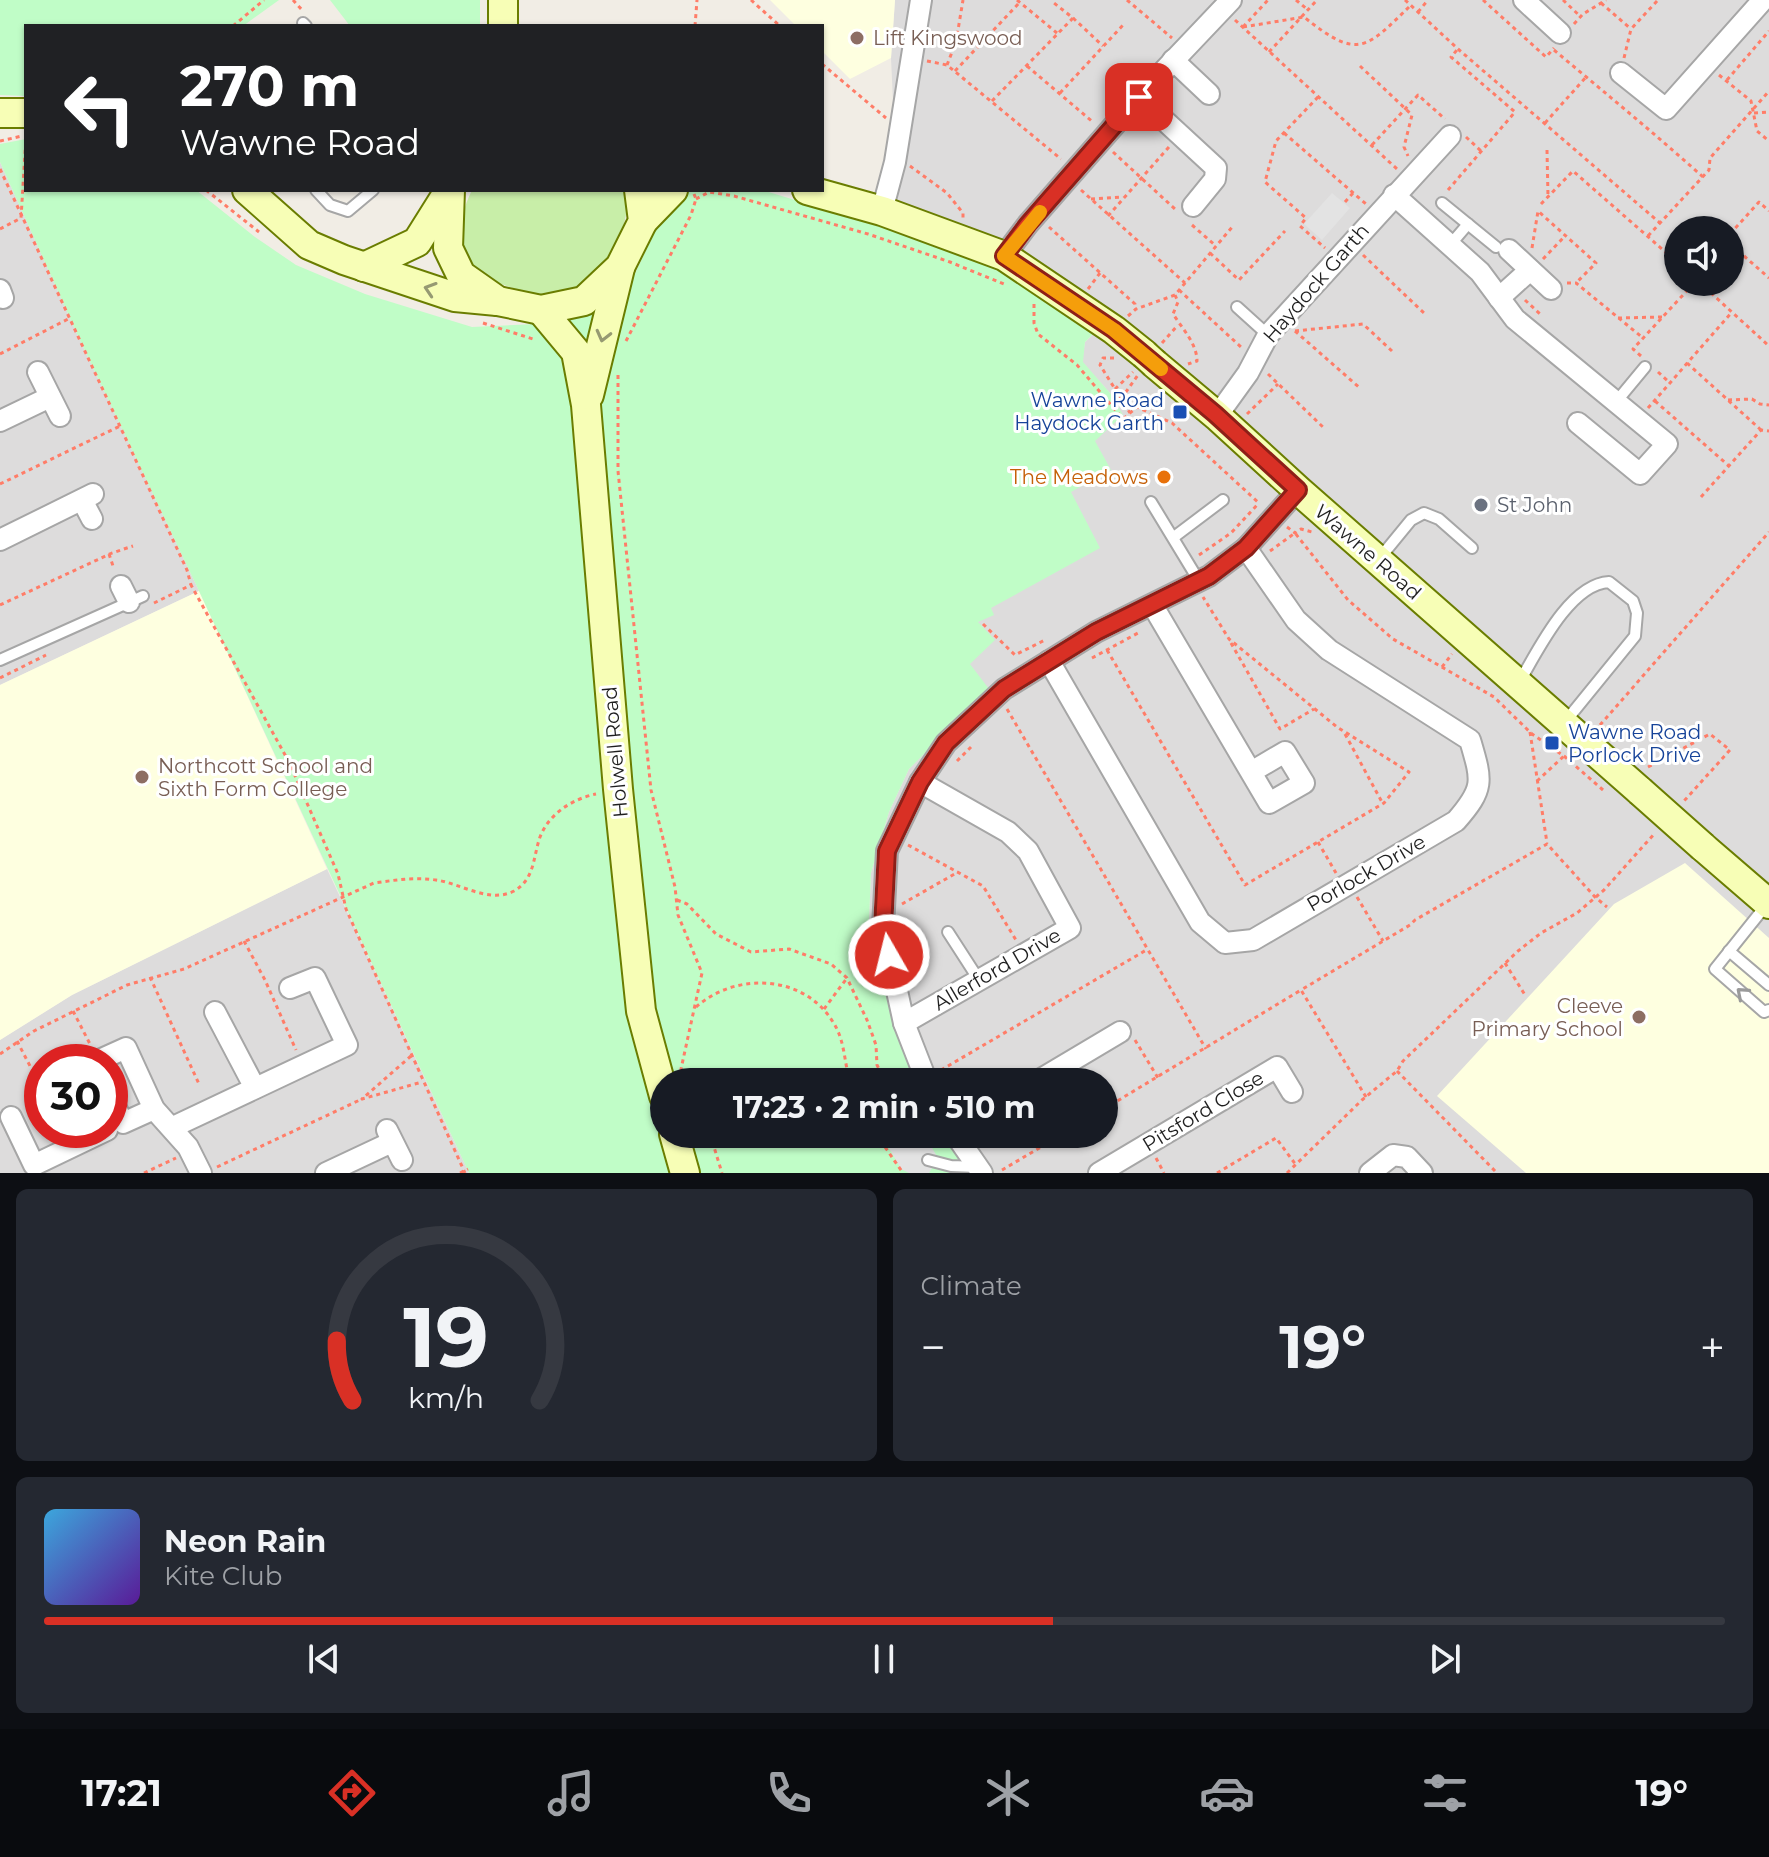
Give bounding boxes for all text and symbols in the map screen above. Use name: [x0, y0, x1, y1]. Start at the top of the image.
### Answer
place label: Lift Kingswood: [873, 26, 1023, 50]
marker: Lift Kingswood: [848, 29, 866, 47]
text: 270 m: [180, 52, 359, 120]
icon: left: [48, 56, 152, 160]
pin: [1105, 63, 1173, 131]
icon: arrive: [1117, 75, 1161, 119]
text: Wawne Road: [180, 120, 420, 164]
map controls: [1664, 216, 1744, 296]
button: sound: [1664, 216, 1744, 296]
street label: Haydock Garth: [1258, 219, 1374, 347]
one-way arrow: [424, 282, 438, 298]
one-way arrow: [596, 329, 613, 343]
place label: Wawne Road Haydock Garth: [1014, 388, 1164, 435]
marker: Wawne Road Haydock Garth: [1171, 403, 1189, 421]
place label: The Meadows: [1010, 465, 1148, 489]
marker: The Meadows: [1155, 468, 1173, 486]
place label: St John: [1497, 493, 1572, 517]
marker: St John: [1472, 496, 1490, 514]
street label: Wawne Road: [1310, 499, 1426, 605]
street label: Holwell Road: [597, 685, 633, 819]
place label: Wawne Road Porlock Drive: [1568, 720, 1701, 767]
marker: Wawne Road Porlock Drive: [1543, 734, 1561, 752]
place label: Northcott School and Sixth Form College: [158, 754, 373, 801]
marker: Northcott School and Sixth Form College: [133, 768, 151, 786]
street label: Porlock Drive: [1302, 829, 1430, 917]
position arrow: [847, 913, 931, 997]
street label: Allerford Drive: [929, 923, 1065, 1015]
one-way arrow: [1736, 988, 1751, 1002]
place label: Cleeve Primary School: [1471, 994, 1623, 1041]
marker: Cleeve Primary School: [1630, 1008, 1648, 1026]
speed limit sign: 30: [24, 1044, 128, 1148]
street label: Pitsford Close: [1138, 1065, 1268, 1157]
text: 17:23 · 2 min · 510 m: [733, 1089, 1035, 1126]
text: Climate: [921, 1270, 1022, 1302]
text: 19: [403, 1286, 489, 1388]
text: 19°: [1279, 1310, 1366, 1383]
text: −: [921, 1320, 946, 1374]
text: +: [1700, 1320, 1725, 1374]
text: km/h: [408, 1380, 484, 1415]
text: Neon Rain: [164, 1523, 326, 1560]
text: Kite Club: [164, 1560, 282, 1592]
icon: previous: [302, 1637, 346, 1681]
icon: pause: [862, 1637, 906, 1681]
icon: next: [1423, 1637, 1467, 1681]
icon: directions: [324, 1765, 380, 1821]
icon: music: [543, 1765, 599, 1821]
icon: phone: [761, 1765, 817, 1821]
icon: climate: [980, 1765, 1036, 1821]
icon: car: [1199, 1765, 1255, 1821]
icon: filters: [1417, 1765, 1473, 1821]
text: 17:21: [81, 1771, 162, 1815]
text: 19°: [1636, 1771, 1688, 1815]

